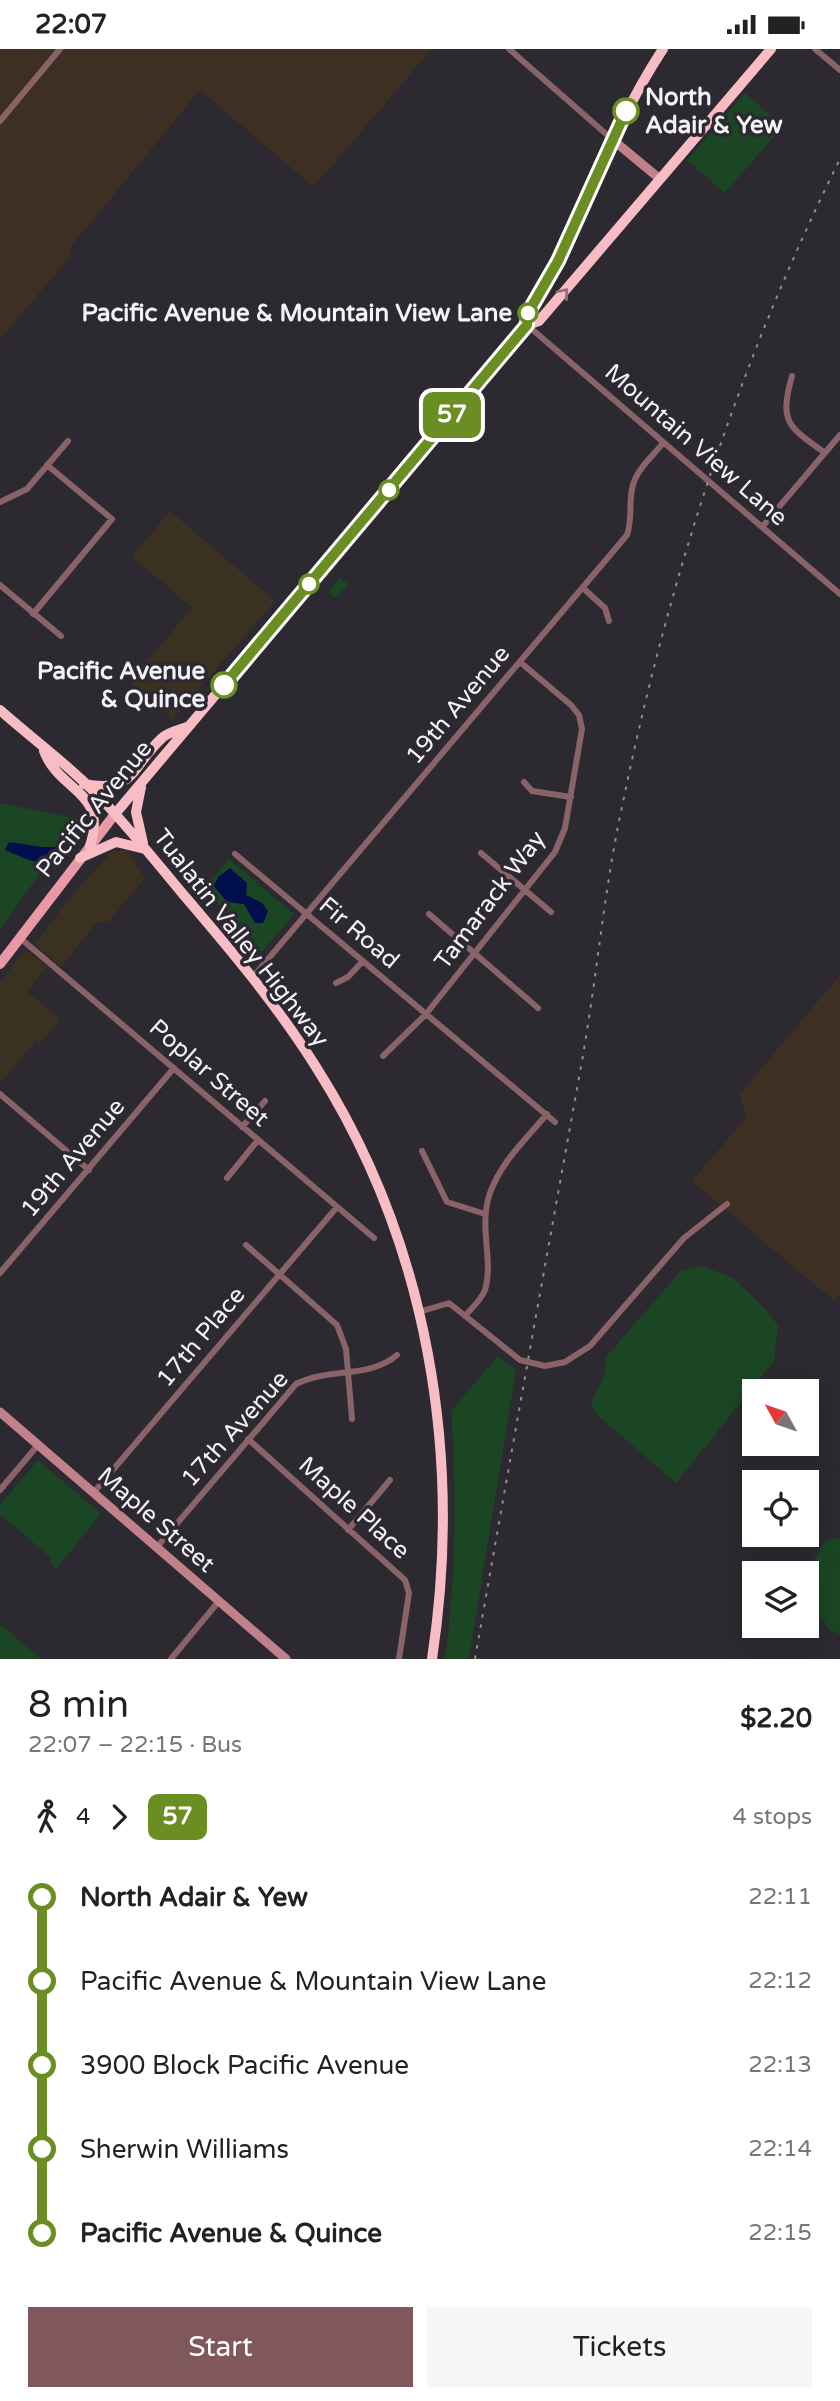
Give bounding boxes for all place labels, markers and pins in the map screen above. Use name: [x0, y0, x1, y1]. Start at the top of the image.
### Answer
place label: North Adair & Yew: [645, 83, 782, 140]
marker: North Adair & Yew: [613, 98, 639, 124]
place label: Pacific Avenue & Mountain View Lane: [81, 299, 512, 328]
marker: Pacific Avenue & Mountain View Lane: [518, 303, 538, 323]
unlabelled marker: [379, 480, 399, 500]
unlabelled marker: [299, 574, 319, 594]
place label: Pacific Avenue & Quince: [37, 657, 205, 714]
marker: Pacific Avenue & Quince: [211, 672, 237, 698]

